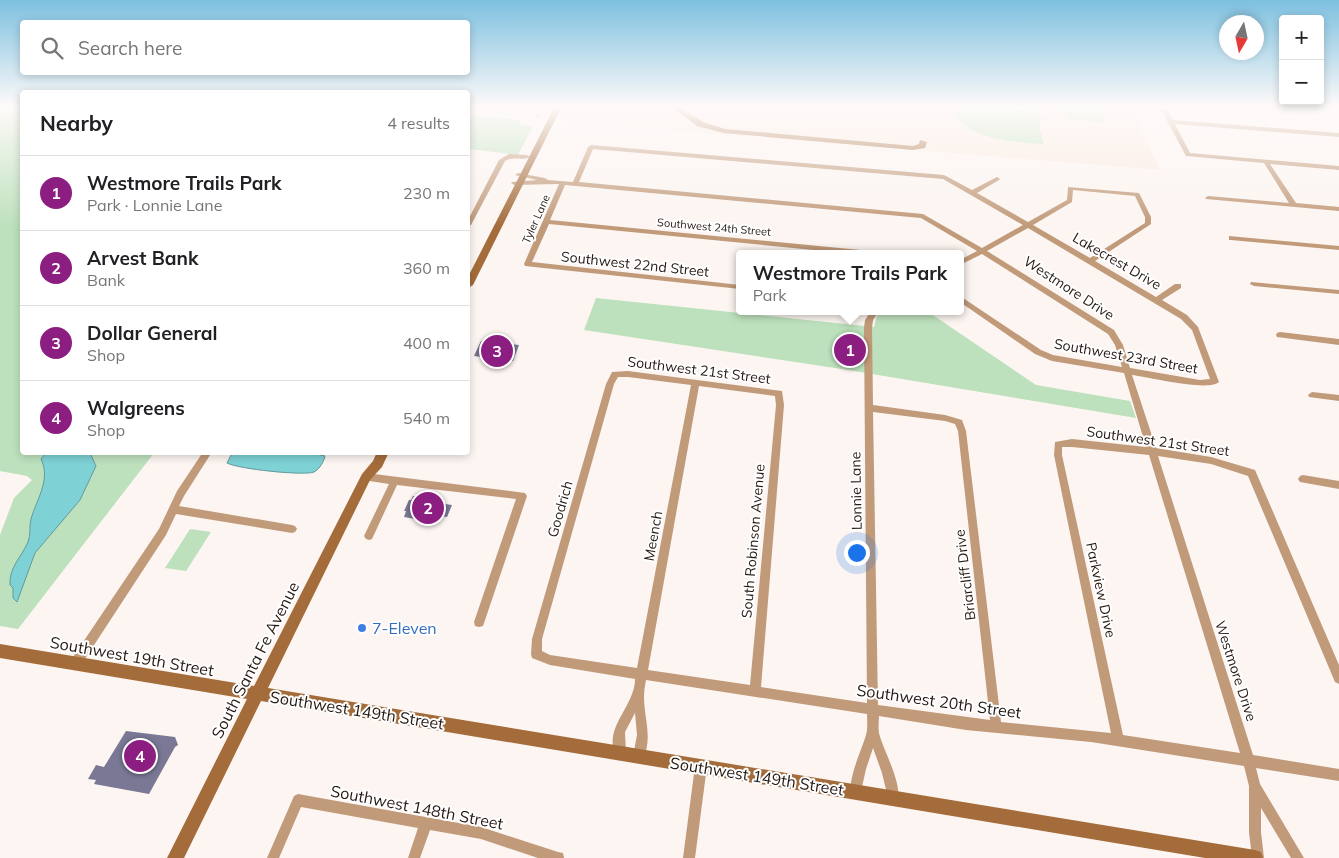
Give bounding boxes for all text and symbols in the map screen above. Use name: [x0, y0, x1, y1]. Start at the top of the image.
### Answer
north arrow: [1219, 15, 1264, 60]
map controls: [1279, 15, 1324, 105]
button: +: [1279, 15, 1324, 60]
search box: [20, 20, 470, 75]
icon: search: [38, 34, 66, 62]
text: Search here: [78, 36, 182, 60]
button: −: [1279, 60, 1324, 105]
text: Nearby: [40, 110, 113, 136]
text: 4 results: [387, 113, 450, 133]
text: Westmore Trails Park: [87, 171, 281, 195]
text: 1: [51, 183, 61, 203]
text: 230 m: [403, 183, 450, 203]
street label: Tyler Lane: [519, 192, 553, 246]
text: Park · Lonnie Lane: [87, 195, 222, 215]
street label: Southwest 24th Street: [657, 215, 772, 239]
street label: Lakecrest Drive: [1069, 228, 1165, 294]
text: Arvest Bank: [87, 246, 199, 270]
street label: Southwest 22nd Street: [560, 247, 710, 281]
popup: [736, 250, 964, 315]
street label: Westmore Drive: [1020, 252, 1118, 324]
text: 2: [51, 258, 61, 278]
text: 360 m: [403, 258, 450, 278]
text: Westmore Trails Park: [753, 261, 947, 285]
text: Bank: [87, 270, 125, 290]
text: Park: [753, 285, 786, 305]
text: Dollar General: [87, 321, 218, 345]
pin: 1: [834, 331, 866, 369]
pin: 3: [481, 332, 513, 370]
text: 3: [51, 333, 61, 353]
text: 400 m: [403, 333, 450, 353]
street label: Southwest 23rd Street: [1053, 335, 1199, 378]
text: Shop: [87, 345, 125, 365]
street label: Southwest 21st Street: [626, 352, 772, 388]
text: Walgreens: [87, 396, 185, 420]
text: 4: [51, 408, 61, 428]
text: 540 m: [403, 408, 450, 428]
text: Shop: [87, 420, 125, 440]
street label: Southwest 21st Street: [1086, 422, 1231, 460]
street label: Lonnie Lane: [846, 452, 866, 530]
street label: South Robinson Avenue: [737, 463, 769, 619]
street label: Goodrich: [543, 479, 577, 539]
pin: 2: [412, 489, 444, 527]
street label: Meench: [640, 510, 666, 562]
street label: Briarcliff Drive: [950, 528, 980, 622]
your location: [844, 540, 870, 566]
street label: Parkview Drive: [1082, 541, 1120, 639]
street label: South Santa Fe Avenue: [207, 578, 303, 742]
place label: 7-Eleven: [372, 618, 437, 638]
street label: Westmore Drive: [1211, 619, 1261, 723]
marker: 7-Eleven: [356, 622, 368, 634]
street label: Southwest 19th Street: [49, 632, 216, 680]
street label: Southwest 20th Street: [855, 680, 1023, 723]
street label: Southwest 149th Street: [269, 686, 446, 734]
pin: 4: [124, 737, 156, 775]
street label: Southwest 149th Street: [669, 752, 846, 800]
street label: Southwest 148th Street: [329, 780, 505, 834]

